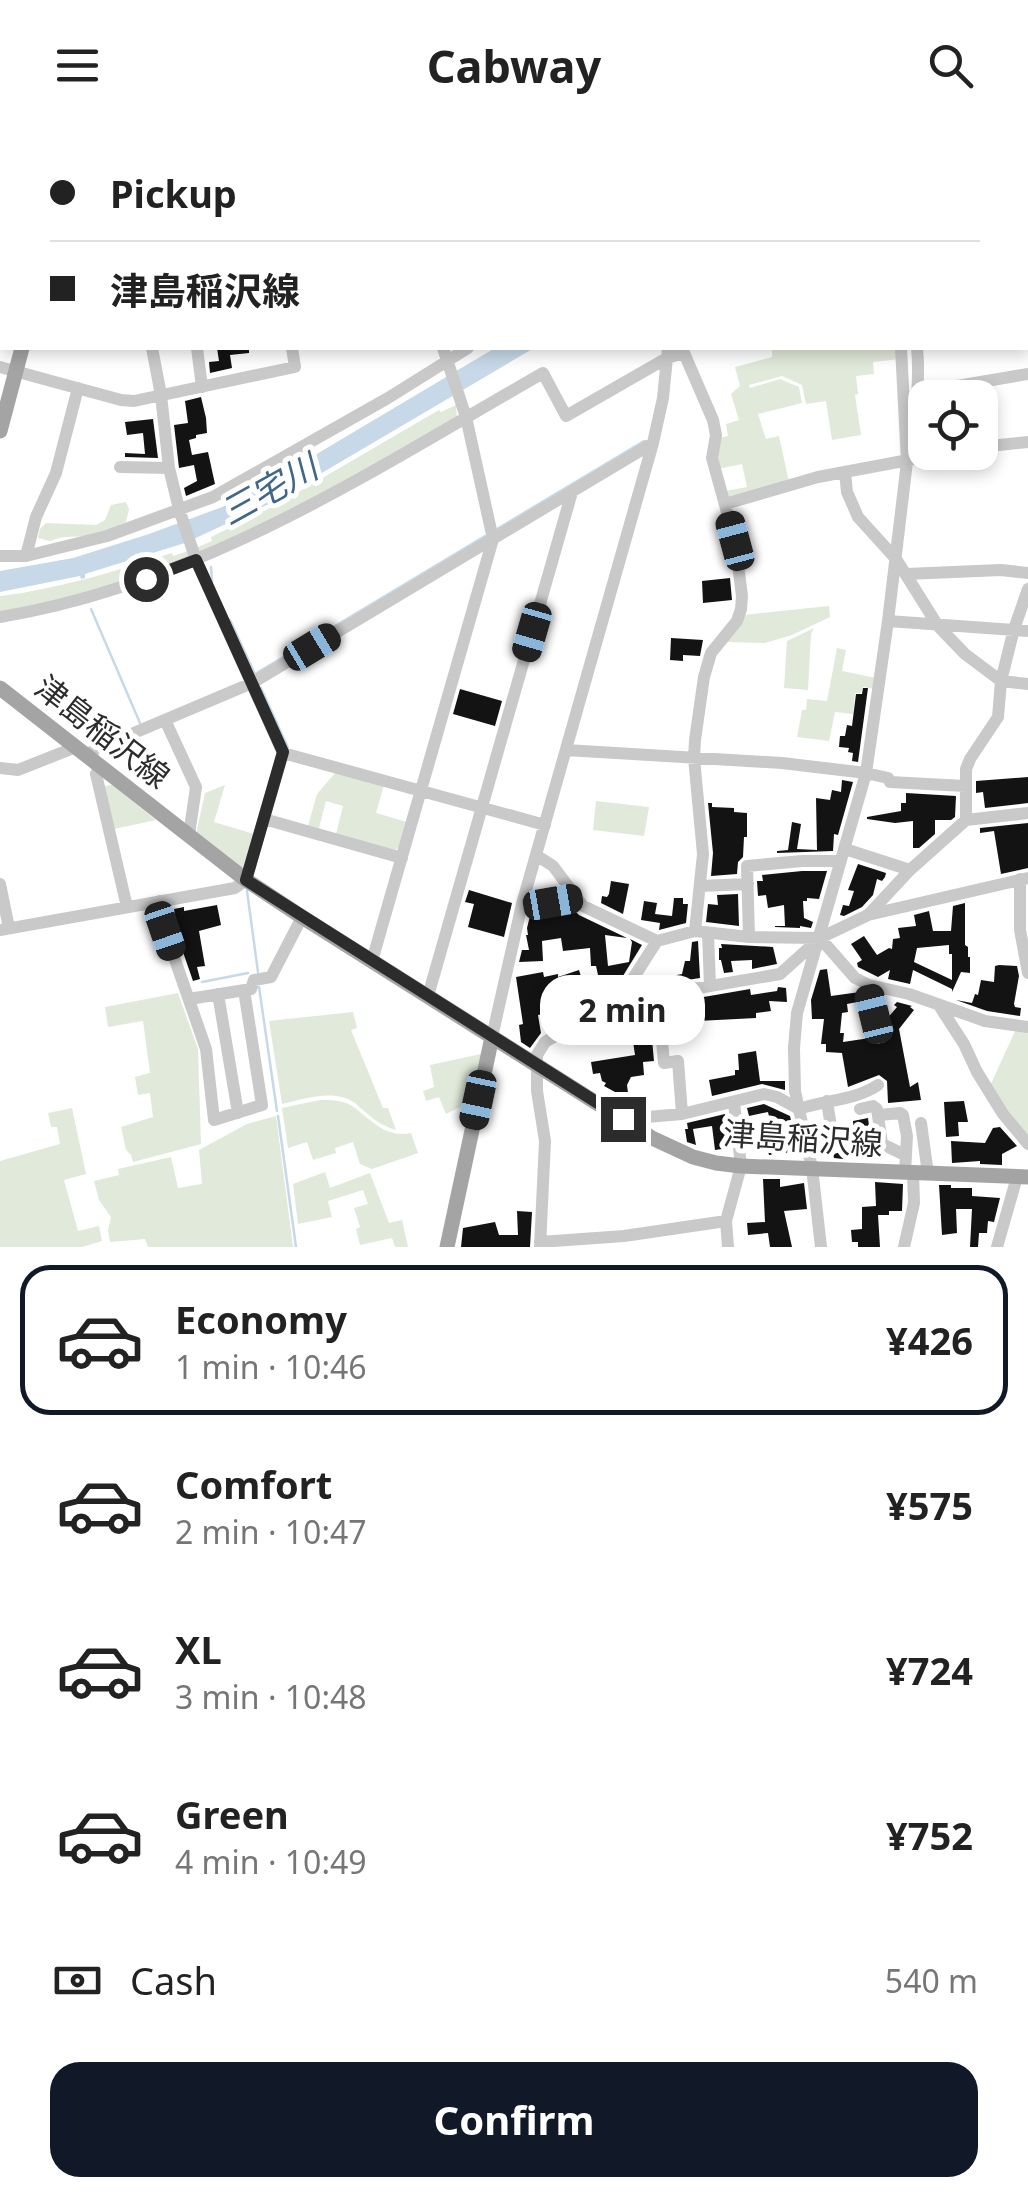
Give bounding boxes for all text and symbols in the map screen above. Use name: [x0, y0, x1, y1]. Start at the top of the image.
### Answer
text: Cabway: [427, 35, 601, 96]
icon: menu: [50, 38, 105, 93]
icon: search: [923, 38, 978, 93]
text: Pickup: [110, 167, 237, 219]
text: 津島稲沢線: [110, 264, 300, 316]
map controls: [908, 380, 998, 470]
button: locate: [908, 380, 998, 470]
water label: 三宅川: [211, 441, 329, 535]
car: [713, 508, 757, 574]
route start: [124, 557, 169, 602]
car: [509, 599, 555, 665]
car: [279, 619, 345, 675]
street label: 津島稲沢線: [27, 665, 179, 797]
car: [521, 882, 585, 922]
car: [141, 898, 189, 964]
callout: 2 min: [540, 974, 706, 1044]
car: [852, 981, 896, 1047]
text: 2 min: [578, 988, 667, 1031]
car: [457, 1068, 499, 1132]
route end: [601, 1097, 646, 1142]
street label: 津島稲沢線: [722, 1110, 884, 1165]
text: Economy: [175, 1293, 347, 1345]
icon: car: [55, 1295, 145, 1385]
text: ¥426: [886, 1314, 973, 1366]
text: 1 min · 10:46: [175, 1345, 367, 1388]
text: Comfort: [175, 1458, 332, 1510]
icon: car: [55, 1460, 145, 1550]
text: ¥575: [886, 1479, 973, 1531]
text: 2 min · 10:47: [175, 1510, 367, 1553]
text: XL: [175, 1623, 222, 1675]
icon: car: [55, 1625, 145, 1715]
text: ¥724: [886, 1644, 973, 1696]
text: 3 min · 10:48: [175, 1675, 367, 1718]
text: Green: [175, 1788, 289, 1840]
icon: car: [55, 1790, 145, 1880]
text: ¥752: [886, 1809, 973, 1861]
text: 4 min · 10:49: [175, 1840, 367, 1883]
icon: cash: [50, 1953, 105, 2008]
text: Cash: [130, 1954, 217, 2006]
text: 540 m: [885, 1959, 978, 2002]
button: Confirm: [50, 2062, 978, 2177]

